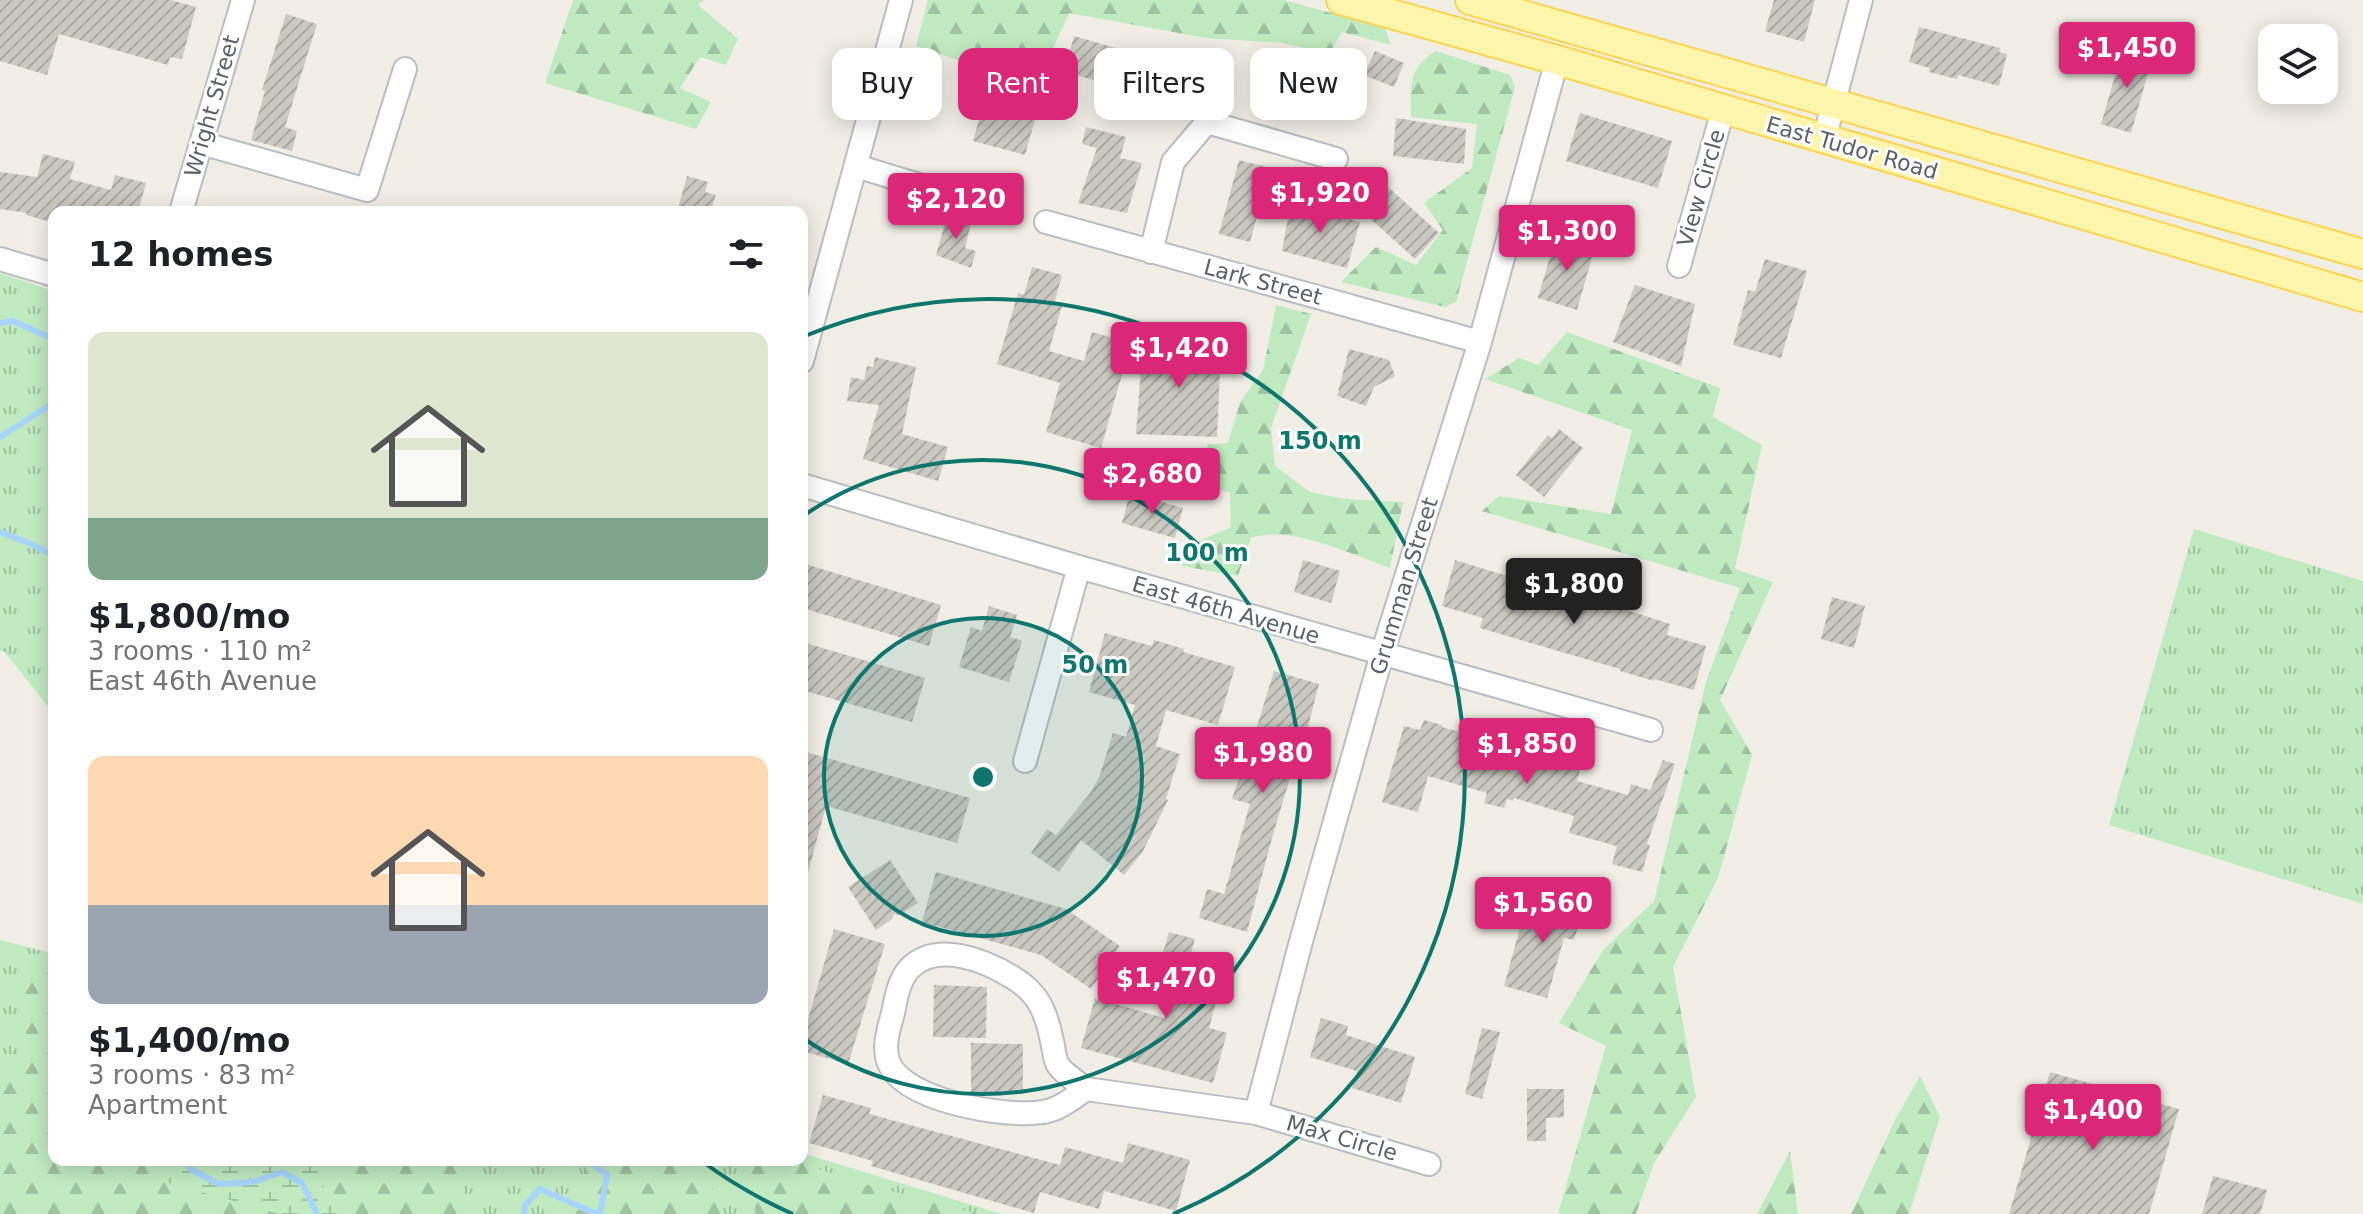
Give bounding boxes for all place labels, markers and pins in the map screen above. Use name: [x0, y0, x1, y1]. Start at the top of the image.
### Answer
pin: $1,450: [2062, 22, 2192, 90]
pin: $1,920: [1255, 167, 1385, 235]
pin: $2,120: [891, 173, 1021, 241]
pin: $1,300: [1502, 205, 1632, 273]
pin: $1,420: [1114, 322, 1244, 390]
pin: $2,680: [1087, 448, 1217, 516]
pin: $1,800: [1509, 558, 1639, 626]
pin: $1,850: [1462, 718, 1592, 786]
pin: $1,980: [1198, 727, 1328, 795]
centre of rings: [969, 763, 997, 791]
pin: $1,560: [1478, 877, 1608, 945]
pin: $1,470: [1101, 952, 1231, 1020]
pin: $1,400: [2028, 1084, 2158, 1152]

